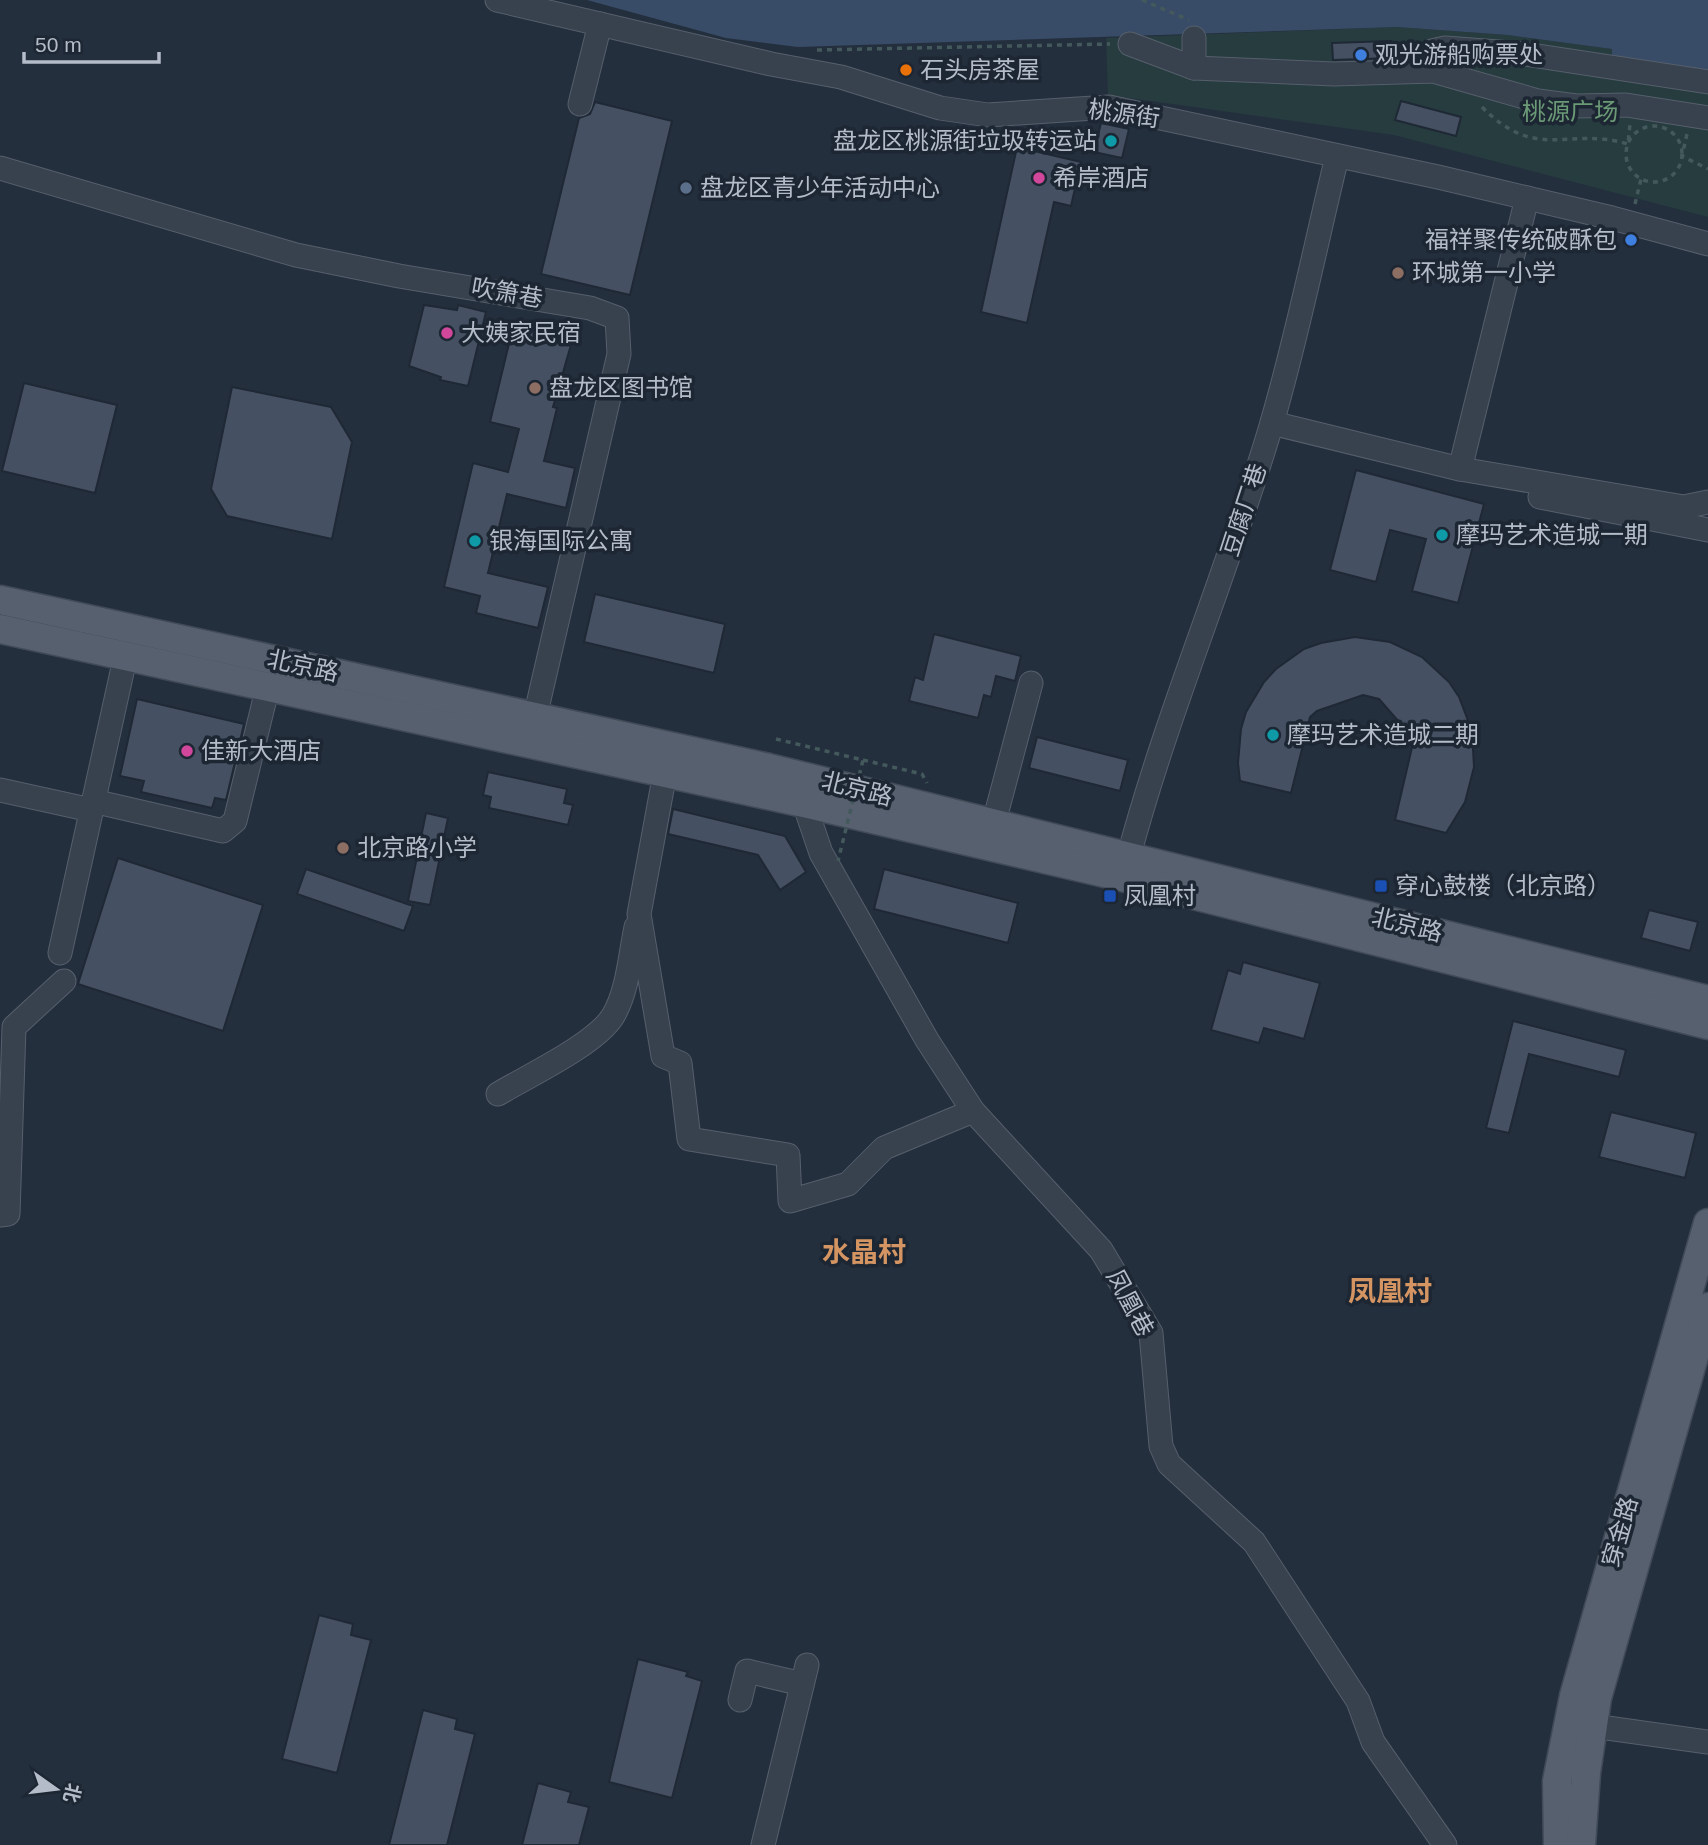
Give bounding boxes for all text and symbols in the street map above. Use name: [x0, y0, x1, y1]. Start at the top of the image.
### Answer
scale bar: [24, 21, 159, 65]
text: 50 m: [35, 33, 82, 56]
place label: 观光游船购票处: [1375, 41, 1543, 68]
marker: 观光游船购票处: [1353, 47, 1369, 63]
place label: 石头房茶屋: [920, 56, 1040, 83]
marker: 石头房茶屋: [898, 62, 914, 78]
street label: 桃源街: [1087, 95, 1162, 132]
park label: 桃源广场: [1522, 98, 1618, 125]
place label: 盘龙区桃源街垃圾转运站: [833, 127, 1097, 154]
marker: 盘龙区桃源街垃圾转运站: [1103, 133, 1119, 149]
place label: 希岸酒店: [1053, 164, 1149, 191]
marker: 希岸酒店: [1031, 170, 1047, 186]
place label: 盘龙区青少年活动中心: [700, 174, 940, 201]
marker: 盘龙区青少年活动中心: [678, 180, 694, 196]
place label: 福祥聚传统破酥包: [1425, 226, 1617, 253]
marker: 福祥聚传统破酥包: [1623, 232, 1639, 248]
place label: 环城第一小学: [1412, 259, 1556, 286]
marker: 环城第一小学: [1390, 265, 1406, 281]
street label: 吹箫巷: [469, 273, 545, 312]
place label: 大姨家民宿: [461, 319, 581, 346]
marker: 大姨家民宿: [439, 325, 455, 341]
place label: 盘龙区图书馆: [549, 374, 693, 401]
marker: 盘龙区图书馆: [527, 380, 543, 396]
street label: 豆腐厂巷: [1216, 460, 1271, 560]
place label: 摩玛艺术造城一期: [1456, 521, 1648, 548]
place label: 银海国际公寓: [489, 527, 633, 554]
marker: 摩玛艺术造城一期: [1434, 527, 1450, 543]
marker: 银海国际公寓: [467, 533, 483, 549]
street label: 北京路: [265, 645, 341, 686]
place label: 摩玛艺术造城二期: [1287, 721, 1479, 748]
marker: 摩玛艺术造城二期: [1265, 727, 1281, 743]
place label: 佳新大酒店: [201, 737, 321, 764]
marker: 佳新大酒店: [179, 743, 195, 759]
street label: 北京路: [819, 767, 895, 810]
place label: 北京路小学: [357, 834, 477, 861]
marker: 北京路小学: [335, 840, 351, 856]
place label: 穿心鼓楼（北京路）: [1395, 872, 1611, 899]
marker: 穿心鼓楼（北京路）: [1373, 878, 1389, 894]
place label: 凤凰村: [1124, 882, 1196, 909]
marker: 凤凰村: [1102, 888, 1118, 904]
street label: 北京路: [1369, 903, 1445, 946]
district label: 水晶村: [822, 1237, 906, 1268]
street label: 凤凰巷: [1102, 1265, 1159, 1341]
district label: 凤凰村: [1348, 1276, 1432, 1307]
street label: 穿金路: [1597, 1494, 1642, 1570]
north arrow: [21, 1754, 91, 1824]
text: 北: [60, 1781, 84, 1805]

